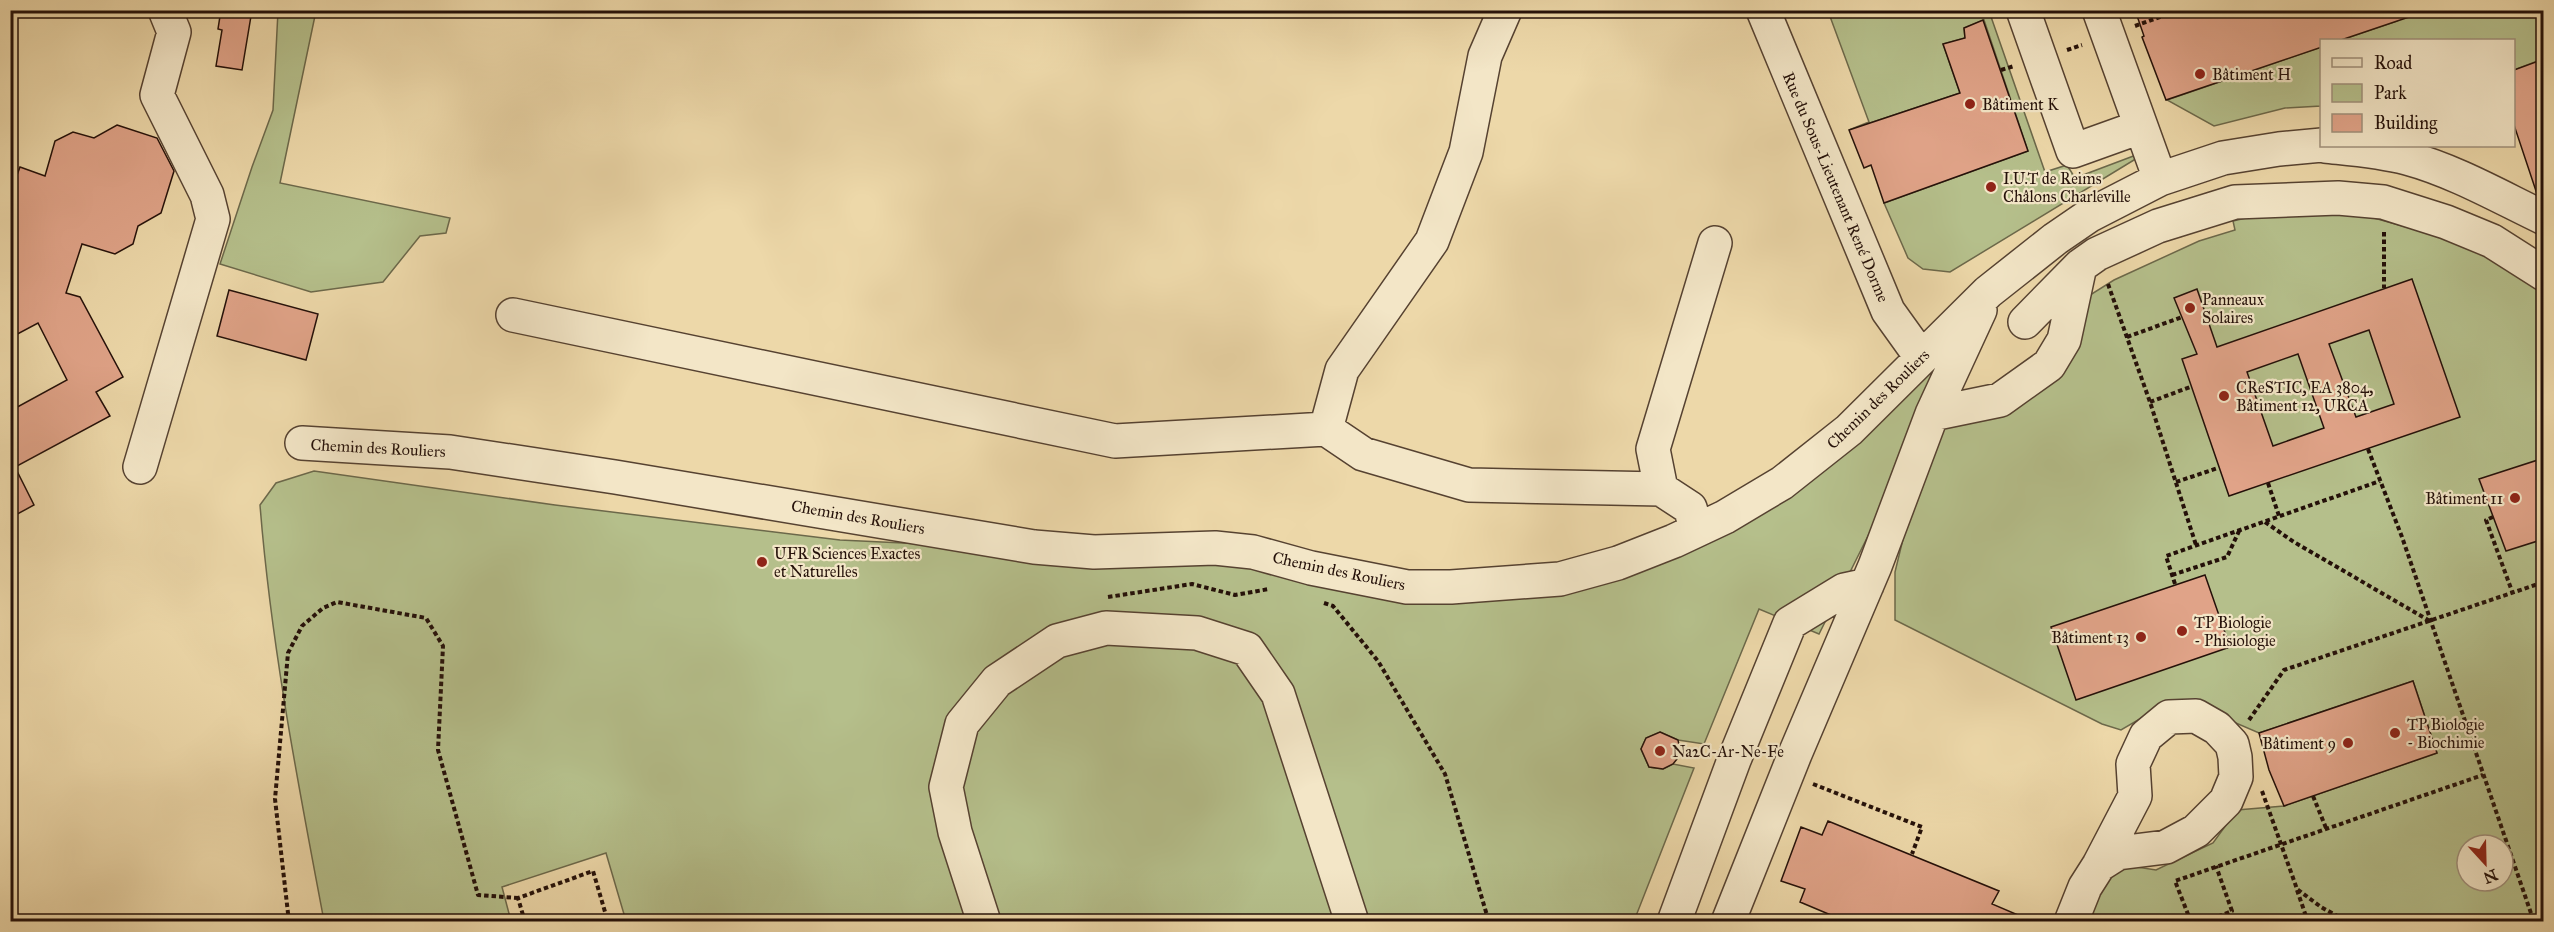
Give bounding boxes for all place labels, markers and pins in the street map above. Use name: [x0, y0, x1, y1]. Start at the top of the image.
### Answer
place label: Bâtiment H: [2212, 65, 2291, 84]
marker: Bâtiment H: [2193, 67, 2207, 81]
place label: Bâtiment K: [1982, 95, 2059, 114]
marker: Bâtiment K: [1963, 97, 1977, 111]
place label: I.U.T de Reims Châlons Charleville: [2003, 169, 2131, 206]
marker: I.U.T de Reims Châlons Charleville: [1984, 180, 1998, 194]
place label: Panneaux Solaires: [2202, 290, 2264, 327]
marker: Panneaux Solaires: [2183, 301, 2197, 315]
place label: CReSTIC, EA 3804, Bâtiment 12, URCA: [2236, 378, 2373, 415]
marker: CReSTIC, EA 3804, Bâtiment 12, URCA: [2217, 389, 2231, 403]
place label: Bâtiment 11: [2425, 489, 2503, 508]
marker: Bâtiment 11: [2508, 491, 2522, 505]
place label: UFR Sciences Exactes et Naturelles: [774, 544, 921, 581]
marker: UFR Sciences Exactes et Naturelles: [755, 555, 769, 569]
place label: TP Biologie - Phisiologie: [2194, 613, 2276, 651]
marker: TP Biologie - Phisiologie: [2175, 624, 2189, 638]
place label: Bâtiment 13: [2051, 628, 2129, 647]
marker: Bâtiment 13: [2134, 630, 2148, 644]
place label: TP Biologie - Biochimie: [2407, 715, 2485, 752]
marker: TP Biologie - Biochimie: [2388, 726, 2402, 740]
place label: Bâtiment 9: [2262, 734, 2336, 753]
marker: Bâtiment 9: [2341, 736, 2355, 750]
place label: Na2C-Ar-Ne-Fe: [1672, 742, 1784, 761]
marker: Na2C-Ar-Ne-Fe: [1653, 744, 1667, 758]

